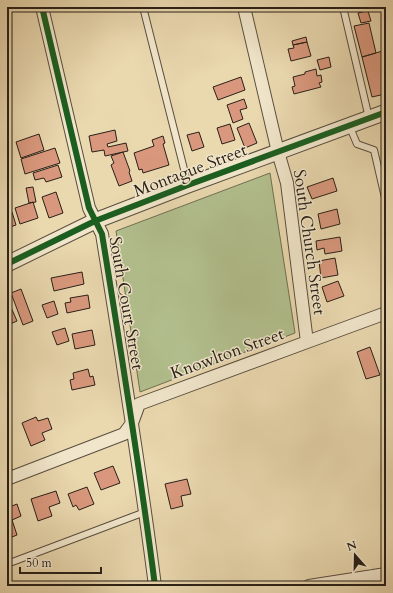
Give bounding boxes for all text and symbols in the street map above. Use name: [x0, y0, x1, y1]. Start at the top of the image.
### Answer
street label: Montague Street: [130, 138, 251, 203]
street label: South Church Street: [288, 168, 331, 317]
street label: South Court Street: [103, 235, 150, 372]
street label: Knowlton Street: [167, 322, 288, 385]
north arrow: [335, 535, 375, 575]
text: N: [345, 537, 359, 555]
scale bar: [20, 549, 101, 575]
text: 50 m: [26, 555, 53, 571]

